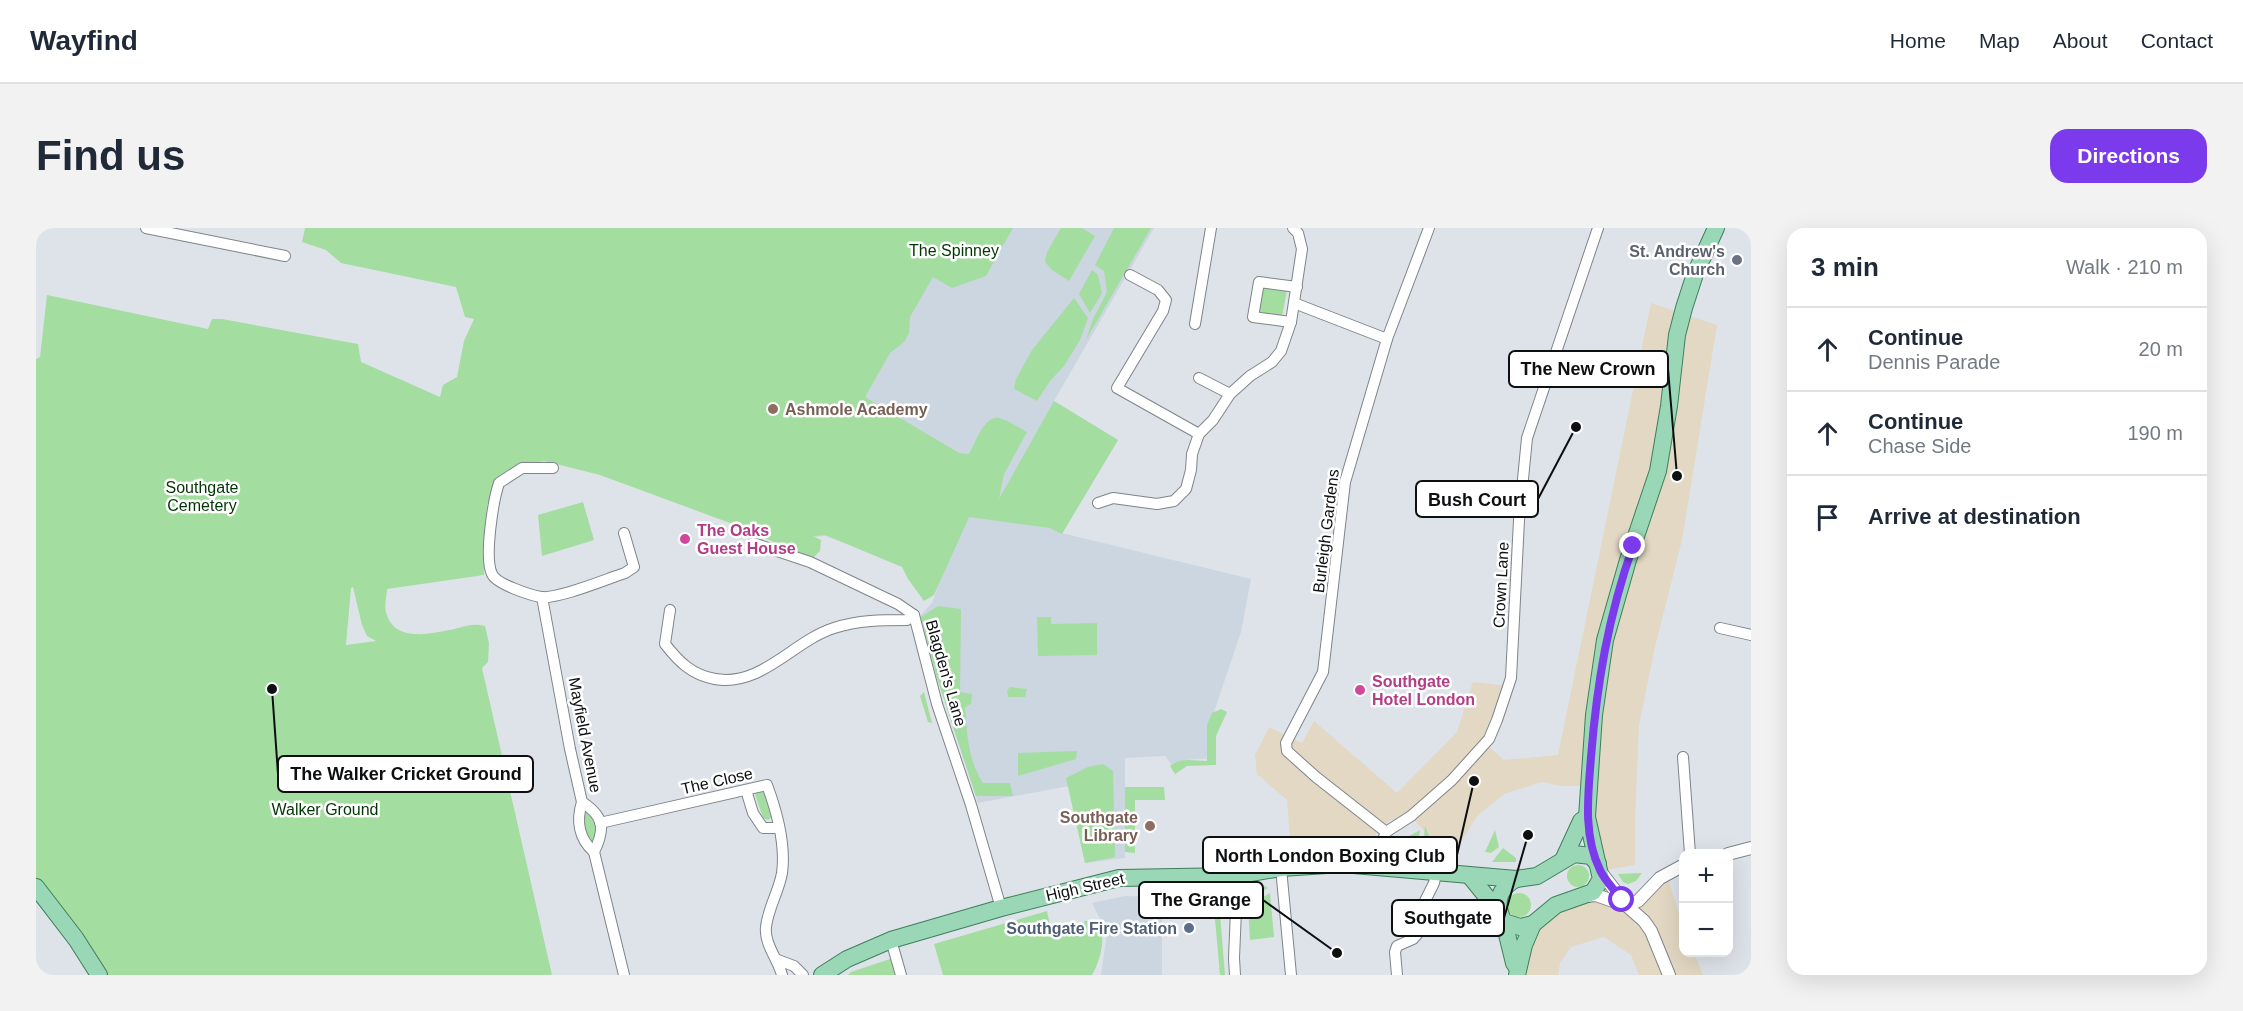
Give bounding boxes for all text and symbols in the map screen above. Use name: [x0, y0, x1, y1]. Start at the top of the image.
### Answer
text: Wayfind: [30, 25, 138, 56]
text: Home: [1890, 29, 1946, 52]
text: Map: [1979, 29, 2020, 52]
text: About: [2053, 29, 2108, 52]
text: Contact: [2141, 29, 2213, 52]
button: Directions: [2050, 129, 2207, 183]
text: Find us: [36, 132, 185, 179]
park label: The Spinney: [909, 242, 999, 259]
place label: St. Andrew's Church: [1629, 243, 1725, 278]
text: 3 min: [1811, 252, 1879, 282]
marker: St. Andrew's Church: [1730, 253, 1744, 267]
text: Walk · 210 m: [2066, 256, 2183, 278]
text: Continue: [1868, 325, 1963, 350]
icon: ahead: [1811, 333, 1844, 366]
text: 20 m: [2139, 338, 2183, 360]
callout: The New Crown: [1509, 351, 1668, 387]
text: Dennis Parade: [1868, 351, 2000, 373]
text: The New Crown: [1520, 359, 1656, 379]
place label: Ashmole Academy: [785, 401, 928, 418]
marker: Ashmole Academy: [766, 402, 780, 416]
text: Continue: [1868, 409, 1963, 434]
icon: ahead: [1811, 417, 1844, 450]
text: 190 m: [2127, 422, 2183, 444]
text: Chase Side: [1868, 435, 1971, 457]
street label: Burleigh Gardens: [1310, 468, 1342, 594]
park label: Southgate Cemetery: [166, 479, 239, 514]
callout: Bush Court: [1416, 481, 1538, 517]
text: Bush Court: [1428, 490, 1526, 510]
icon: arrive: [1811, 501, 1844, 534]
text: Arrive at destination: [1868, 504, 2081, 529]
place label: The Oaks Guest House: [697, 522, 796, 557]
marker: The Oaks Guest House: [678, 532, 692, 546]
route end: [1619, 532, 1645, 558]
street label: Crown Lane: [1490, 541, 1512, 629]
street label: Blagden's Lane: [923, 618, 969, 728]
place label: Southgate Hotel London: [1372, 673, 1475, 708]
street label: Mayfield Avenue: [565, 676, 605, 794]
marker: Southgate Hotel London: [1353, 683, 1367, 697]
callout: The Walker Cricket Ground: [278, 756, 533, 792]
text: The Walker Cricket Ground: [290, 764, 522, 784]
street label: The Close: [680, 764, 755, 797]
park label: Walker Ground: [272, 801, 379, 818]
place label: Southgate Library: [1060, 809, 1138, 844]
marker: Southgate Library: [1143, 819, 1157, 833]
callout: North London Boxing Club: [1203, 837, 1457, 873]
text: North London Boxing Club: [1215, 846, 1445, 866]
map controls: [1679, 849, 1733, 957]
button: +: [1679, 849, 1733, 903]
street label: High Street: [1044, 870, 1126, 904]
callout: The Grange: [1139, 882, 1263, 918]
route start: [1608, 886, 1634, 912]
text: The Grange: [1151, 890, 1251, 910]
callout: Southgate: [1392, 900, 1504, 936]
button: −: [1679, 903, 1733, 957]
text: Southgate: [1404, 908, 1492, 928]
place label: Southgate Fire Station: [1006, 920, 1177, 937]
marker: Southgate Fire Station: [1182, 921, 1196, 935]

